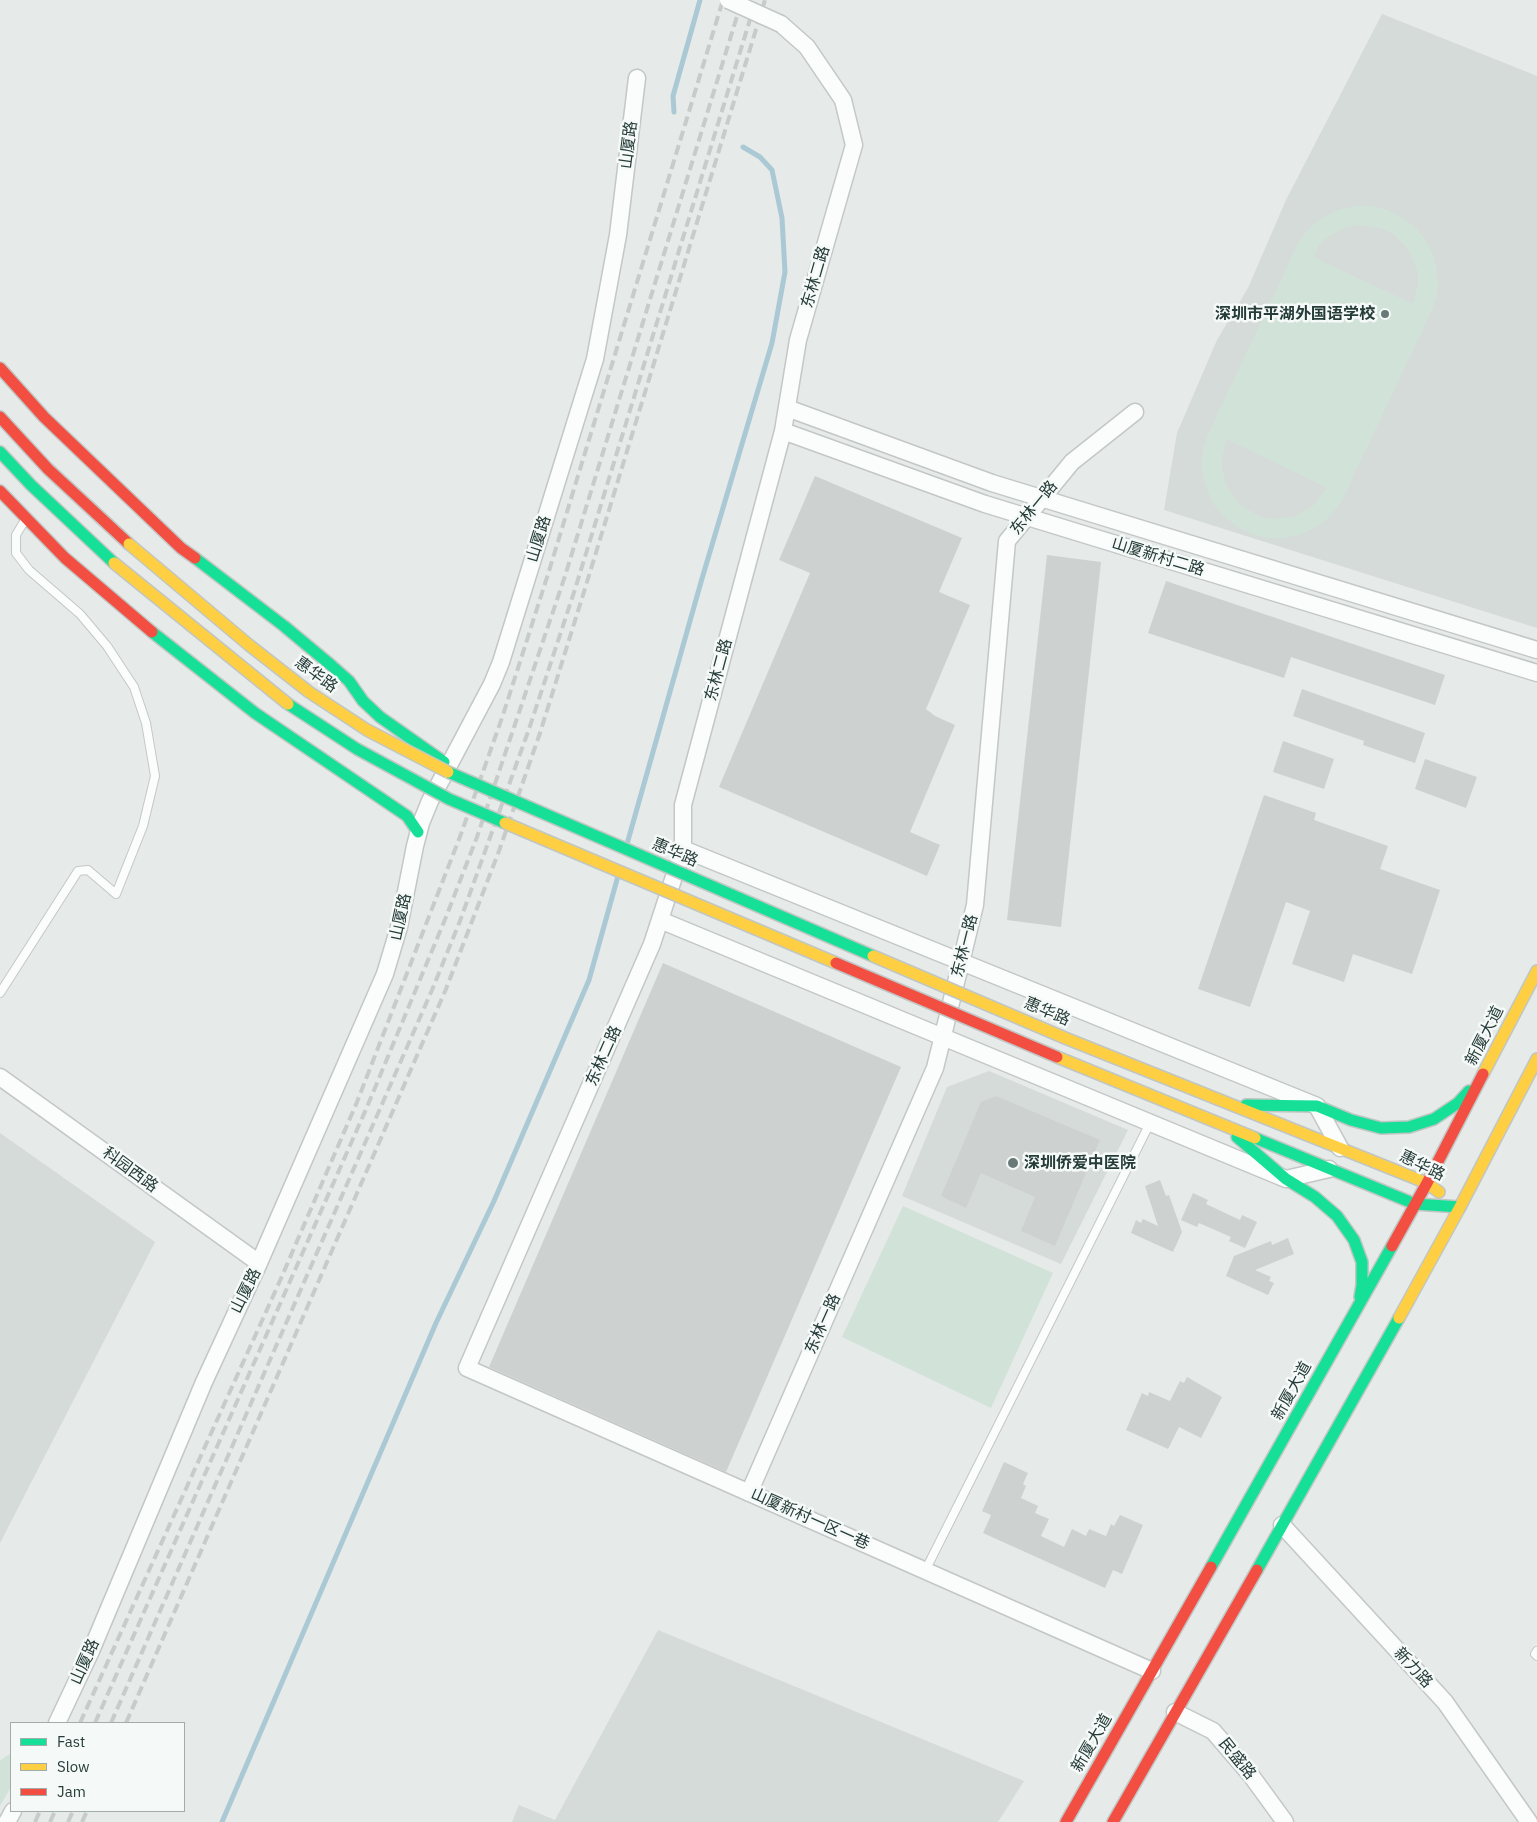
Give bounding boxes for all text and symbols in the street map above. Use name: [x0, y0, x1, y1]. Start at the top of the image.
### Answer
street label: 山厦路: [617, 120, 641, 170]
street label: 东林二路: [798, 244, 834, 310]
place label: 深圳市平湖外国语学校: [1215, 304, 1375, 324]
marker: 深圳市平湖外国语学校: [1379, 308, 1391, 320]
street label: 东林一路: [1006, 477, 1062, 539]
street label: 山厦路: [523, 513, 555, 565]
street label: 山厦新村二路: [1109, 534, 1207, 580]
street label: 东林二路: [701, 637, 737, 703]
street label: 惠华路: [291, 653, 341, 697]
street label: 惠华路: [649, 835, 701, 871]
street label: 山厦路: [387, 892, 415, 942]
street label: 东林一路: [948, 913, 982, 979]
street label: 惠华路: [1021, 994, 1073, 1030]
street label: 新厦大道: [1462, 1003, 1508, 1069]
street label: 东林二路: [582, 1023, 626, 1089]
street label: 科园西路: [98, 1143, 162, 1197]
street label: 惠华路: [1396, 1147, 1448, 1185]
place label: 深圳侨爱中医院: [1024, 1153, 1136, 1173]
marker: 深圳侨爱中医院: [1006, 1156, 1020, 1170]
street label: 山厦路: [227, 1265, 265, 1317]
street label: 东林一路: [801, 1291, 845, 1357]
street label: 新厦大道: [1268, 1358, 1316, 1424]
street label: 山厦新村一区一巷: [748, 1484, 872, 1554]
street label: 山厦路: [66, 1636, 104, 1688]
street label: 新力路: [1390, 1644, 1436, 1692]
street label: 新厦大道: [1068, 1710, 1116, 1776]
legend: [10, 1722, 185, 1812]
text: Fast: [57, 1732, 85, 1751]
street label: 民盛路: [1214, 1734, 1260, 1784]
text: Slow: [57, 1757, 90, 1776]
text: Jam: [57, 1782, 86, 1801]

